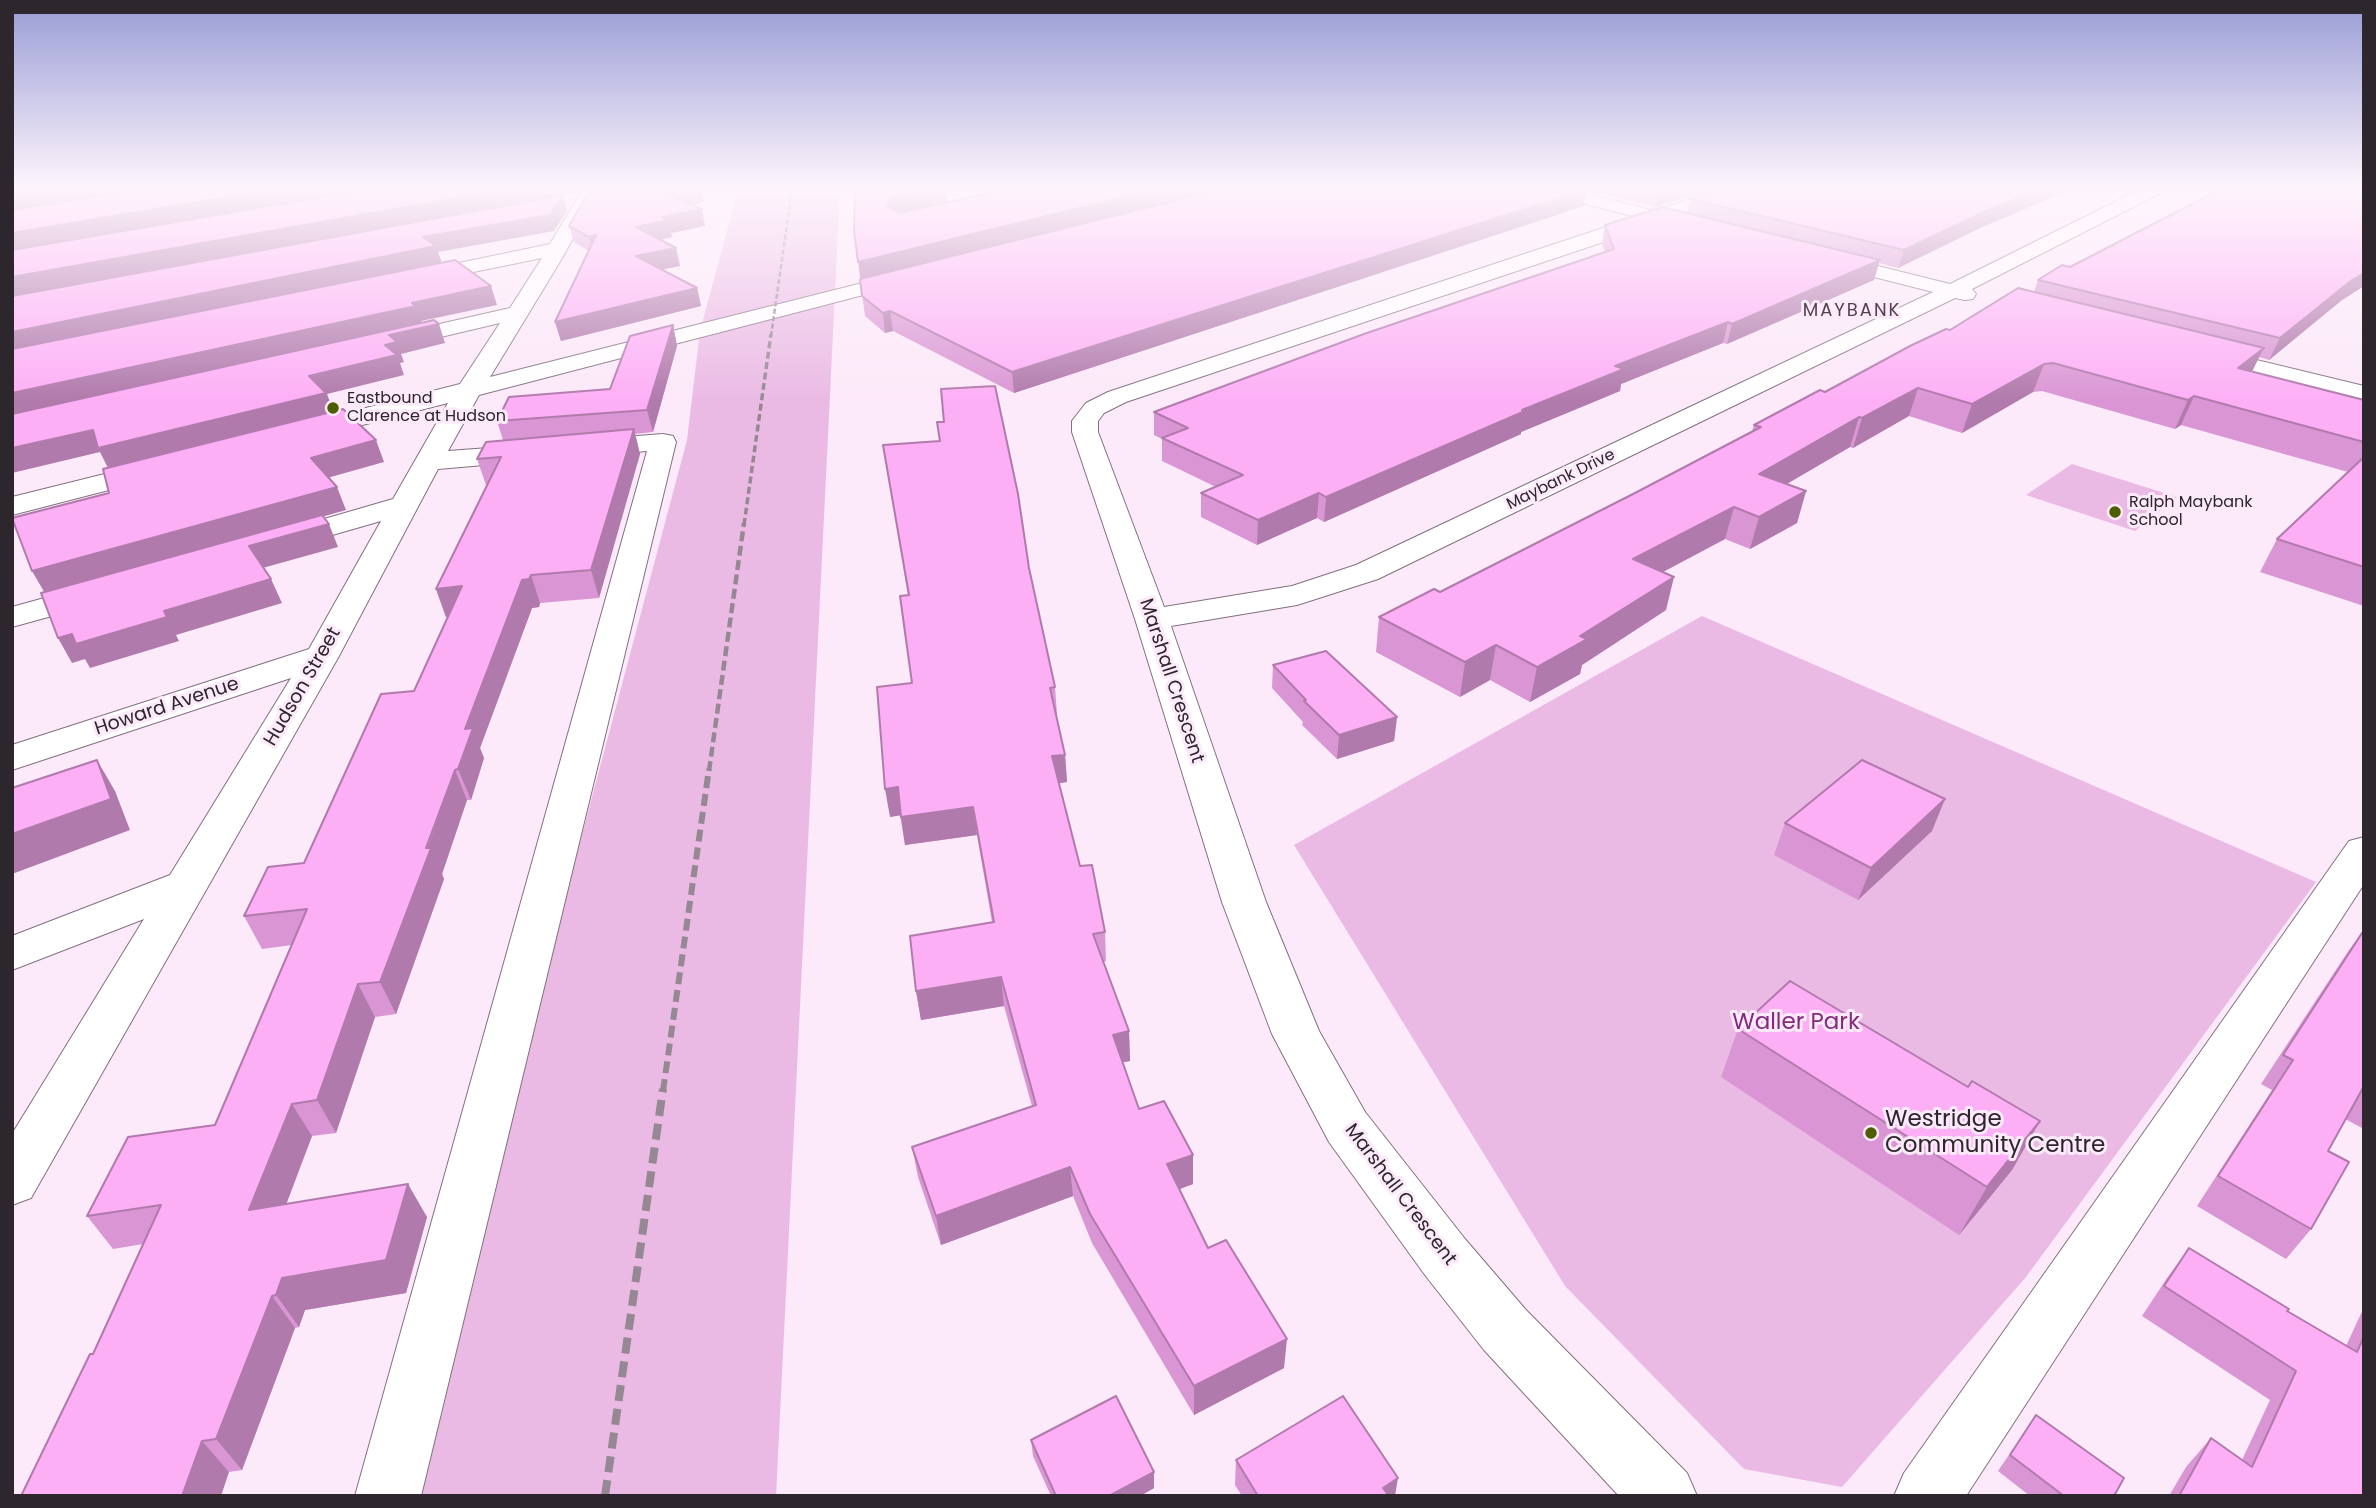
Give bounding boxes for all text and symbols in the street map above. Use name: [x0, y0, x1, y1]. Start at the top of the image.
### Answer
district label: MAYBANK: [1804, 300, 1900, 322]
place label: Eastbound Clarence at Hudson: [347, 389, 506, 427]
marker: Eastbound Clarence at Hudson: [325, 400, 341, 416]
street label: Maybank Drive: [1504, 445, 1618, 515]
place label: Ralph Maybank School: [2129, 493, 2253, 531]
marker: Ralph Maybank School: [2107, 504, 2123, 520]
street label: Marshall Crescent: [1134, 596, 1208, 766]
street label: Hudson Street: [260, 624, 346, 750]
street label: Howard Avenue: [92, 673, 242, 741]
park label: Waller Park: [1732, 1009, 1860, 1037]
place label: Westridge Community Centre: [1885, 1106, 2105, 1160]
street label: Marshall Crescent: [1339, 1120, 1461, 1270]
marker: Westridge Community Centre: [1863, 1125, 1879, 1141]

